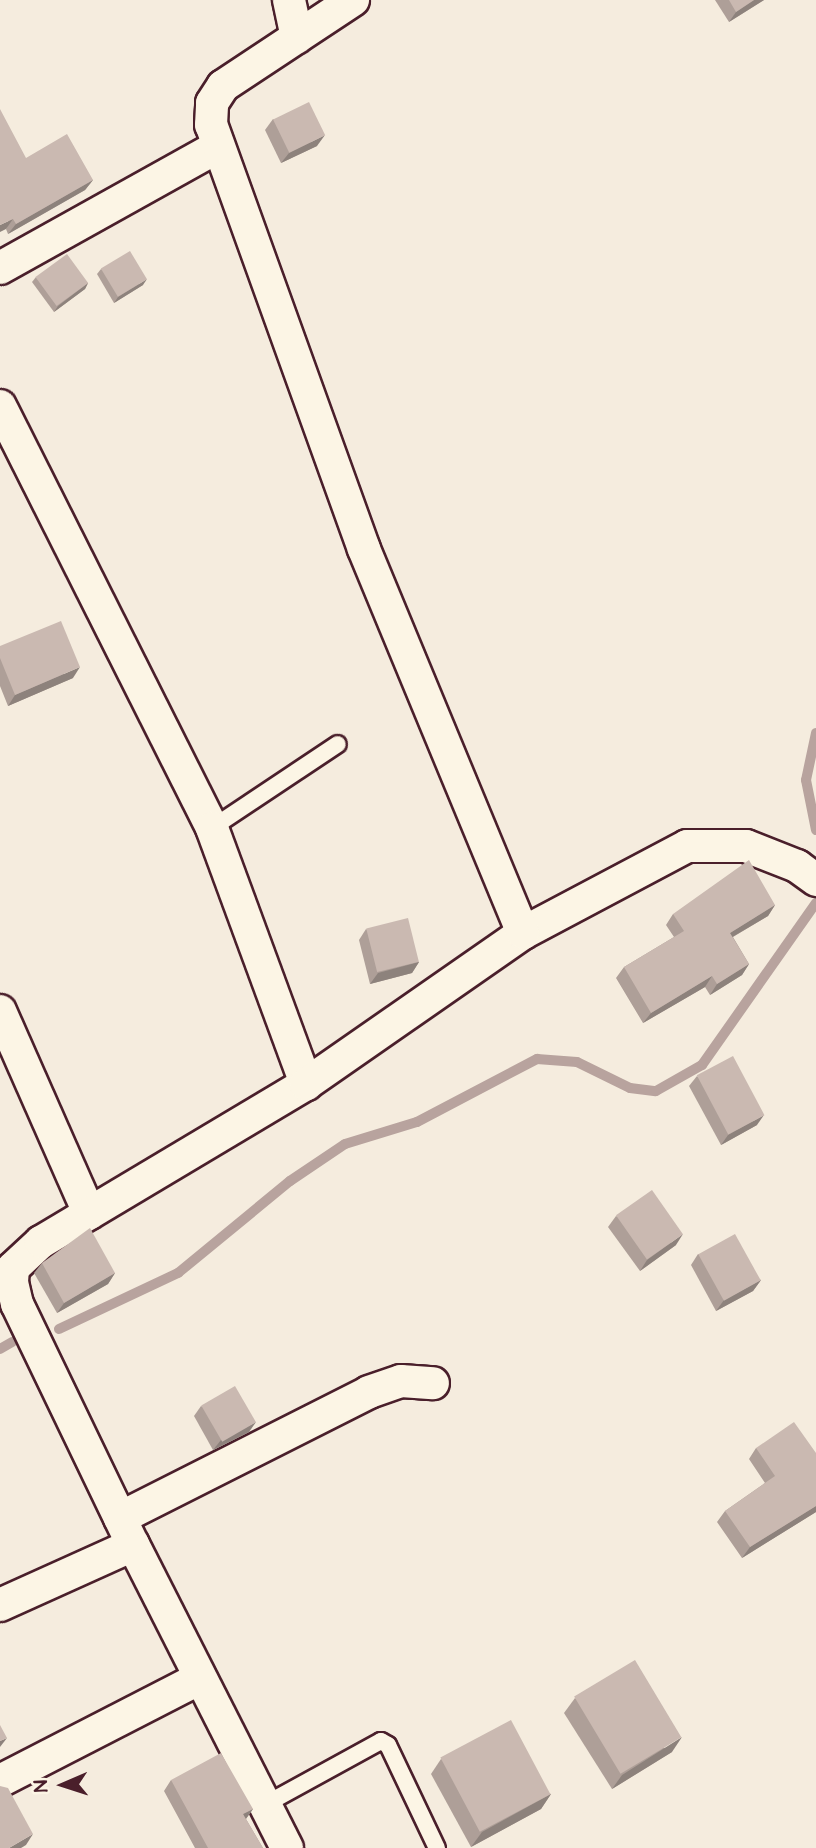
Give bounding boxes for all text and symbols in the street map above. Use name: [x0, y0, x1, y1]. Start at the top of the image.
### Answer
north arrow: [28, 1750, 98, 1820]
text: N: [28, 1779, 55, 1793]

